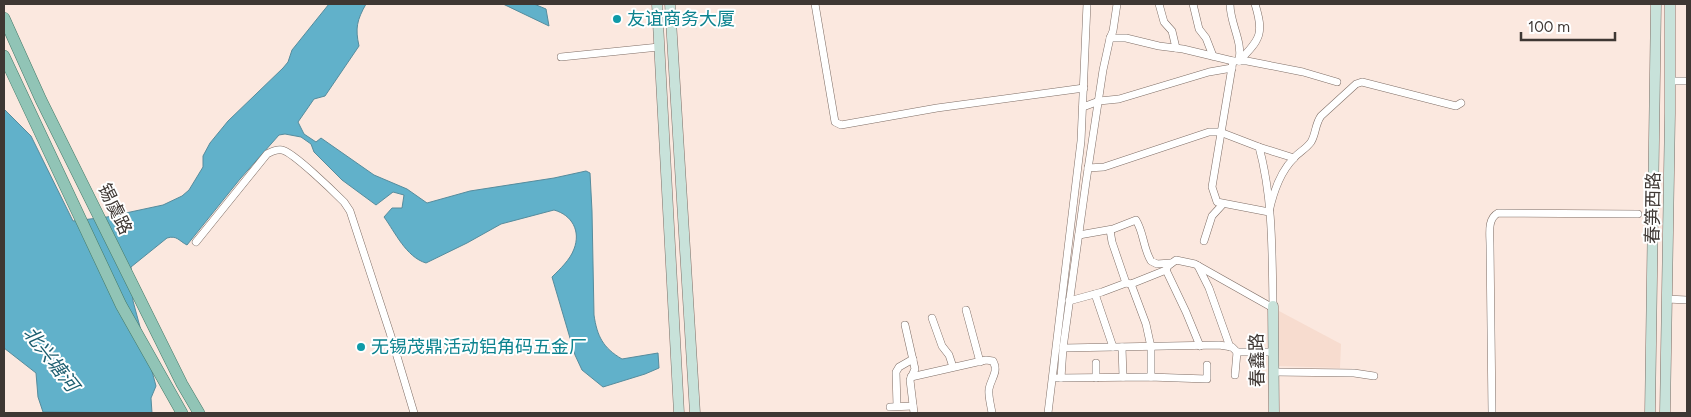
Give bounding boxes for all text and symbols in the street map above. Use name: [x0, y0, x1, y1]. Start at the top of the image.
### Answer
place label: 友谊商务大厦: [627, 8, 735, 30]
scale bar: [1521, 10, 1615, 42]
marker: 友谊商务大厦: [611, 13, 623, 25]
text: 100 m: [1528, 18, 1570, 36]
street label: 春笋西路: [1641, 172, 1665, 244]
street label: 锡虞路: [93, 180, 137, 238]
water label: 北兴塘河: [19, 322, 86, 399]
street label: 春鑫路: [1246, 333, 1268, 387]
place label: 无锡茂鼎活动铝角码五金厂: [371, 336, 587, 358]
marker: 无锡茂鼎活动铝角码五金厂: [355, 341, 367, 353]

